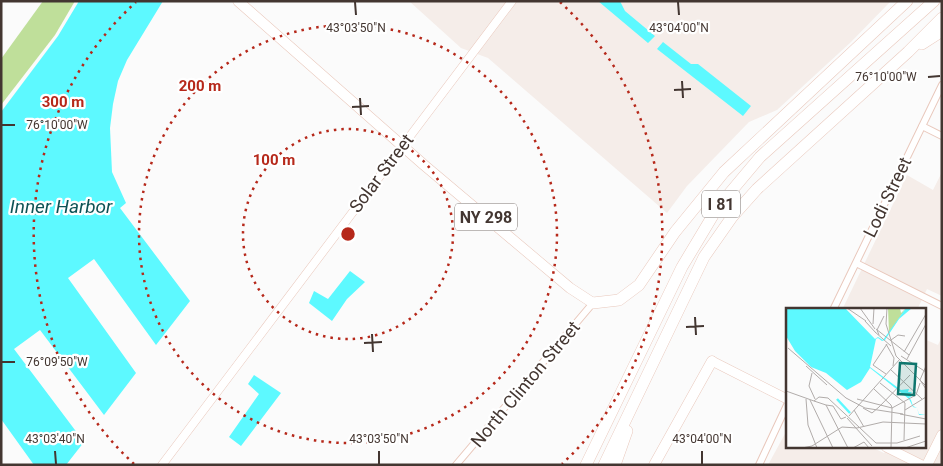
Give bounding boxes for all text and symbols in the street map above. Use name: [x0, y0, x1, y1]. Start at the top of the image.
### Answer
text: 43°03'50"N: [326, 21, 386, 35]
text: 43°04'00"N: [649, 21, 709, 35]
text: 76°10'00"W: [855, 70, 917, 84]
text: 200 m: [179, 77, 221, 95]
text: 300 m: [42, 93, 84, 111]
text: 76°10'00"W: [26, 118, 88, 132]
street label: Solar Street: [345, 129, 417, 217]
text: 100 m: [253, 151, 295, 169]
street label: Lodi Street: [859, 153, 915, 240]
road number: I 81: [702, 190, 740, 218]
water label: Inner Harbor: [10, 195, 113, 218]
road number: NY 298: [455, 203, 517, 230]
centre of rings: [339, 225, 357, 243]
inset map: [786, 308, 926, 448]
street label: North Clinton Street: [466, 317, 584, 451]
text: 76°09'50"W: [26, 355, 88, 369]
text: 43°03'40"N: [25, 432, 85, 446]
text: 43°03'50"N: [349, 432, 409, 446]
text: 43°04'00"N: [672, 432, 732, 446]

